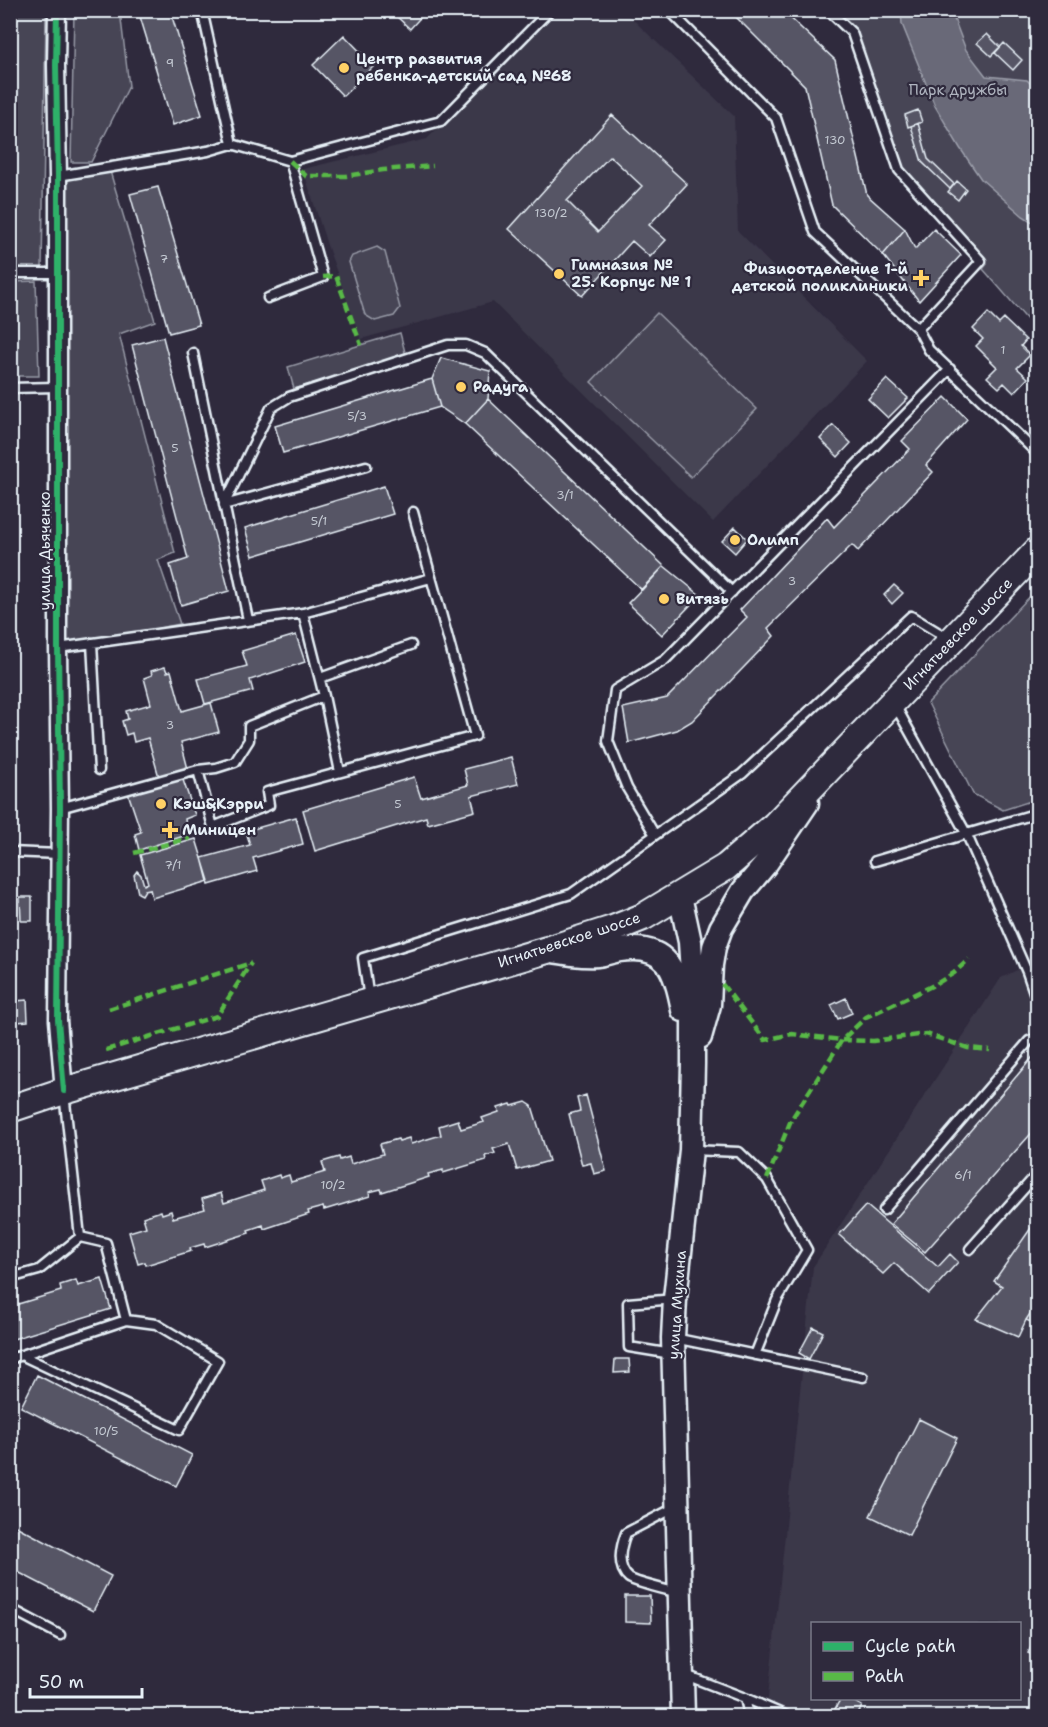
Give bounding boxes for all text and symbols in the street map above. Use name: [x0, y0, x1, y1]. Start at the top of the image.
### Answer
place label: Центр развития ребенка-детский сад №68: [356, 49, 572, 86]
house number: 9: [166, 55, 174, 71]
marker: Центр развития ребенка-детский сад №68: [337, 61, 351, 75]
park label: Парк дружбы: [909, 80, 1007, 100]
house number: 130: [824, 132, 846, 148]
house number: 130/2: [534, 205, 568, 221]
house number: 7: [160, 251, 168, 267]
place label: Гимназия № 25. Корпус № 1: [571, 255, 692, 292]
place label: Физиоотделение 1-й детской поликлиники: [732, 259, 909, 296]
marker: Гимназия № 25. Корпус № 1: [552, 267, 566, 281]
marker: Физиоотделение 1-й детской поликлиники: [912, 269, 930, 287]
house number: 1: [1000, 342, 1006, 358]
place label: Радуга: [473, 377, 529, 397]
marker: Радуга: [454, 380, 468, 394]
house number: 5/3: [347, 408, 367, 424]
house number: 5: [171, 440, 179, 456]
house number: 3/1: [556, 487, 574, 503]
street label: улица Дьяченко: [35, 491, 55, 611]
house number: 5/1: [311, 513, 327, 529]
place label: Олимп: [747, 530, 799, 550]
marker: Олимп: [728, 533, 742, 547]
house number: 3: [788, 573, 796, 589]
street label: Игнатьевское шоссе: [899, 573, 1017, 695]
place label: Витязь: [676, 589, 729, 609]
marker: Витязь: [657, 592, 671, 606]
house number: 3: [166, 717, 174, 733]
place label: Кэш&Кэрри: [173, 794, 264, 814]
house number: 5: [394, 796, 402, 812]
marker: Кэш&Кэрри: [154, 797, 168, 811]
place label: Миницен: [182, 820, 256, 840]
marker: Миницен: [163, 823, 177, 837]
house number: 7/1: [164, 857, 182, 873]
street label: Игнатьевское шоссе: [495, 907, 643, 973]
house number: 6/1: [954, 1167, 972, 1183]
house number: 10/2: [320, 1177, 346, 1193]
street label: улица Мухина: [663, 1249, 691, 1360]
house number: 10/5: [94, 1423, 118, 1439]
legend: [811, 1622, 1021, 1700]
text: Cycle path: [865, 1634, 956, 1658]
scale bar: [30, 1661, 142, 1699]
text: Path: [865, 1664, 904, 1688]
text: 50 m: [39, 1670, 84, 1694]

